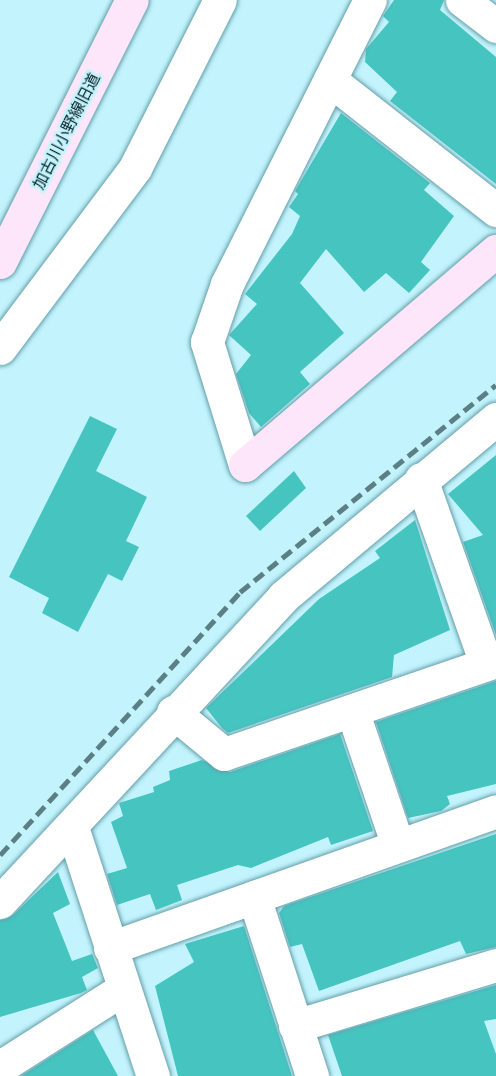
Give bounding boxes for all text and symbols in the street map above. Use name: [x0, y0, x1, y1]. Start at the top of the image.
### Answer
street label: 加古川小野線旧道: [28, 70, 104, 192]

